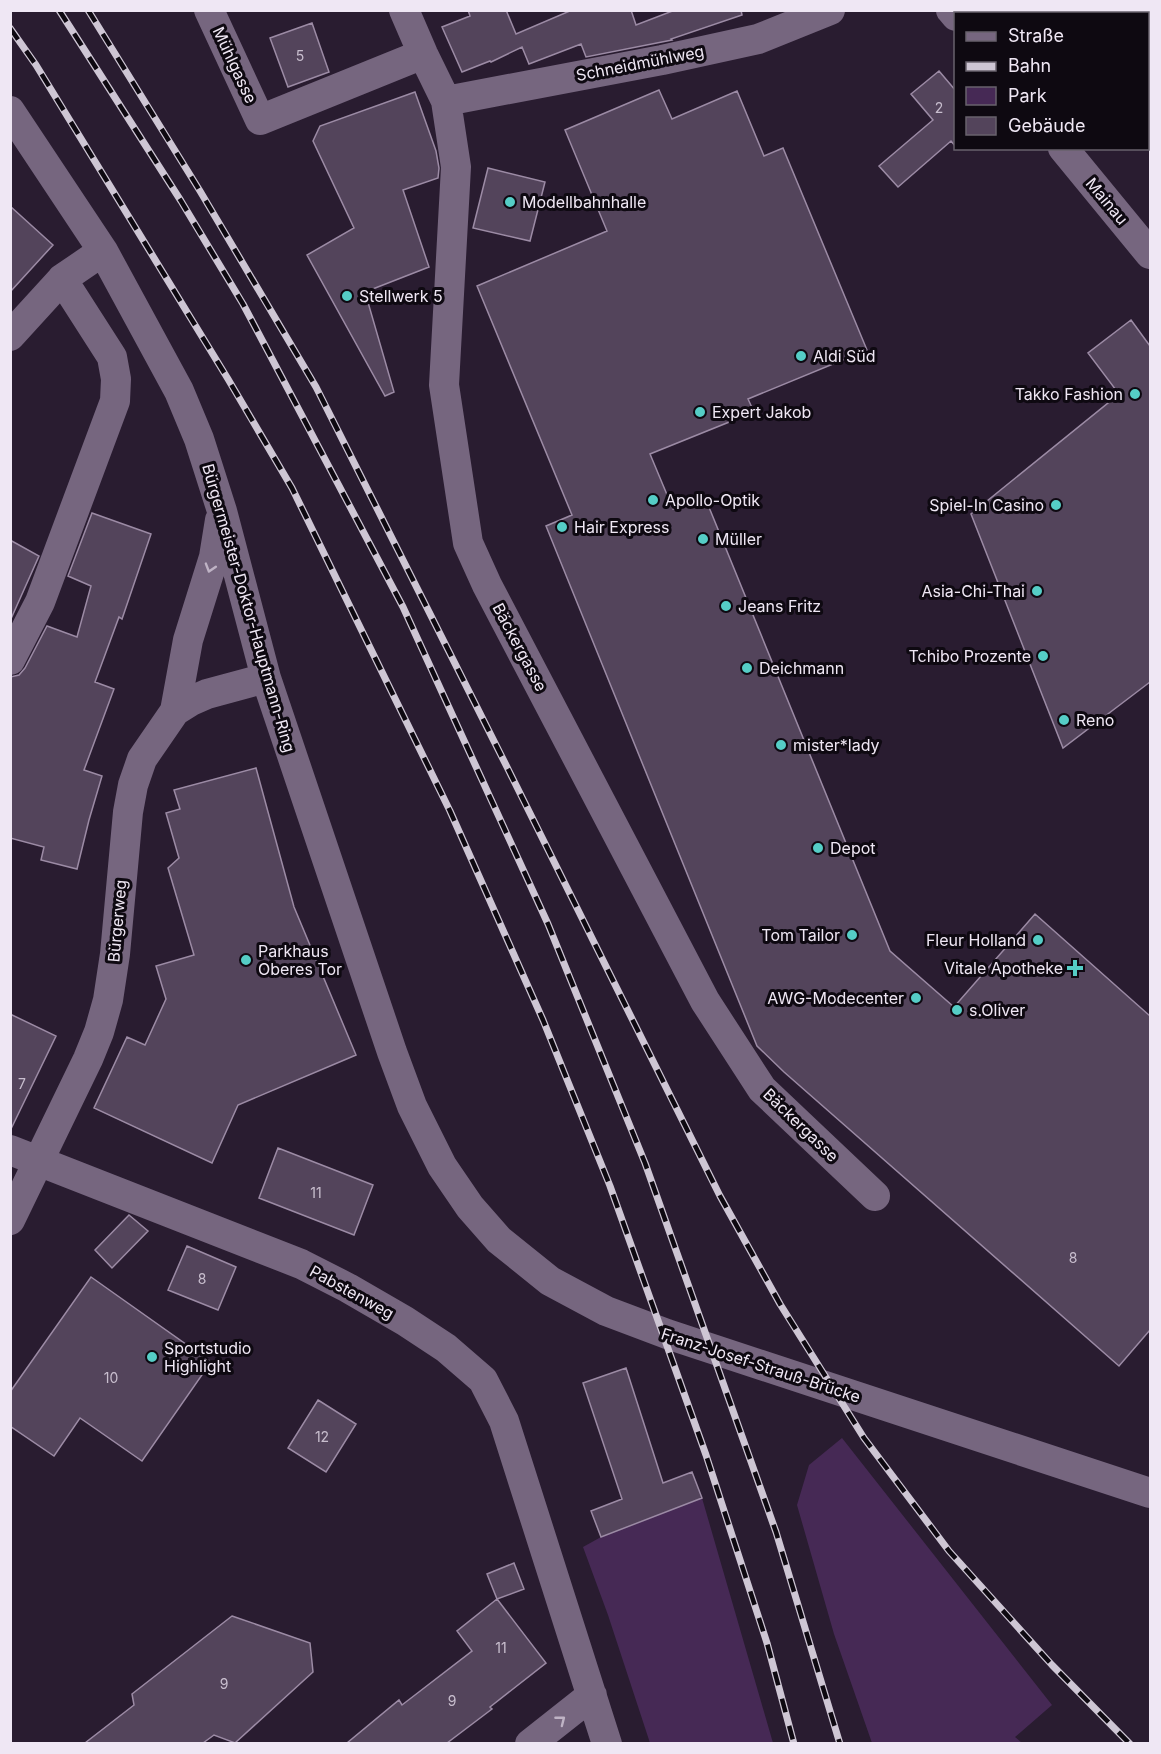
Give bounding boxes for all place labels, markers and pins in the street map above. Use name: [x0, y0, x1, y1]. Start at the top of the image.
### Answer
place label: Modellbahnhalle: [522, 192, 646, 212]
marker: Modellbahnhalle: [503, 195, 517, 209]
place label: Stellwerk 5: [359, 286, 443, 306]
marker: Stellwerk 5: [340, 289, 354, 303]
place label: Aldi Süd: [813, 346, 876, 366]
marker: Aldi Süd: [794, 349, 808, 363]
place label: Takko Fashion: [1015, 384, 1123, 404]
marker: Takko Fashion: [1128, 387, 1142, 401]
place label: Expert Jakob: [712, 402, 811, 422]
marker: Expert Jakob: [693, 405, 707, 419]
place label: Apollo-Optik: [665, 490, 760, 510]
marker: Apollo-Optik: [646, 493, 660, 507]
place label: Spiel-In Casino: [929, 495, 1044, 515]
marker: Spiel-In Casino: [1049, 498, 1063, 512]
place label: Hair Express: [574, 517, 669, 537]
marker: Hair Express: [555, 520, 569, 534]
place label: Müller: [715, 529, 762, 549]
marker: Müller: [696, 532, 710, 546]
place label: Asia-Chi-Thai: [921, 581, 1025, 601]
marker: Asia-Chi-Thai: [1030, 584, 1044, 598]
place label: Jeans Fritz: [738, 596, 821, 616]
marker: Jeans Fritz: [719, 599, 733, 613]
place label: Tchibo Prozente: [908, 646, 1031, 666]
marker: Tchibo Prozente: [1036, 649, 1050, 663]
place label: Deichmann: [759, 658, 844, 678]
marker: Deichmann: [740, 661, 754, 675]
place label: Reno: [1076, 710, 1114, 730]
marker: Reno: [1057, 713, 1071, 727]
place label: mister*lady: [793, 735, 880, 755]
marker: mister*lady: [774, 738, 788, 752]
place label: Depot: [830, 838, 876, 858]
marker: Depot: [811, 841, 825, 855]
place label: Tom Tailor: [761, 925, 840, 945]
marker: Tom Tailor: [845, 928, 859, 942]
place label: Fleur Holland: [926, 930, 1026, 950]
marker: Fleur Holland: [1031, 933, 1045, 947]
place label: Parkhaus Oberes Tor: [258, 941, 342, 979]
marker: Parkhaus Oberes Tor: [239, 953, 253, 967]
place label: Vitale Apotheke: [944, 958, 1063, 978]
marker: Vitale Apotheke: [1068, 961, 1082, 975]
place label: AWG-Modecenter: [767, 988, 904, 1008]
marker: AWG-Modecenter: [909, 991, 923, 1005]
place label: s.Oliver: [969, 1000, 1025, 1020]
marker: s.Oliver: [950, 1003, 964, 1017]
place label: Sportstudio Highlight: [164, 1338, 251, 1376]
marker: Sportstudio Highlight: [145, 1350, 159, 1364]

